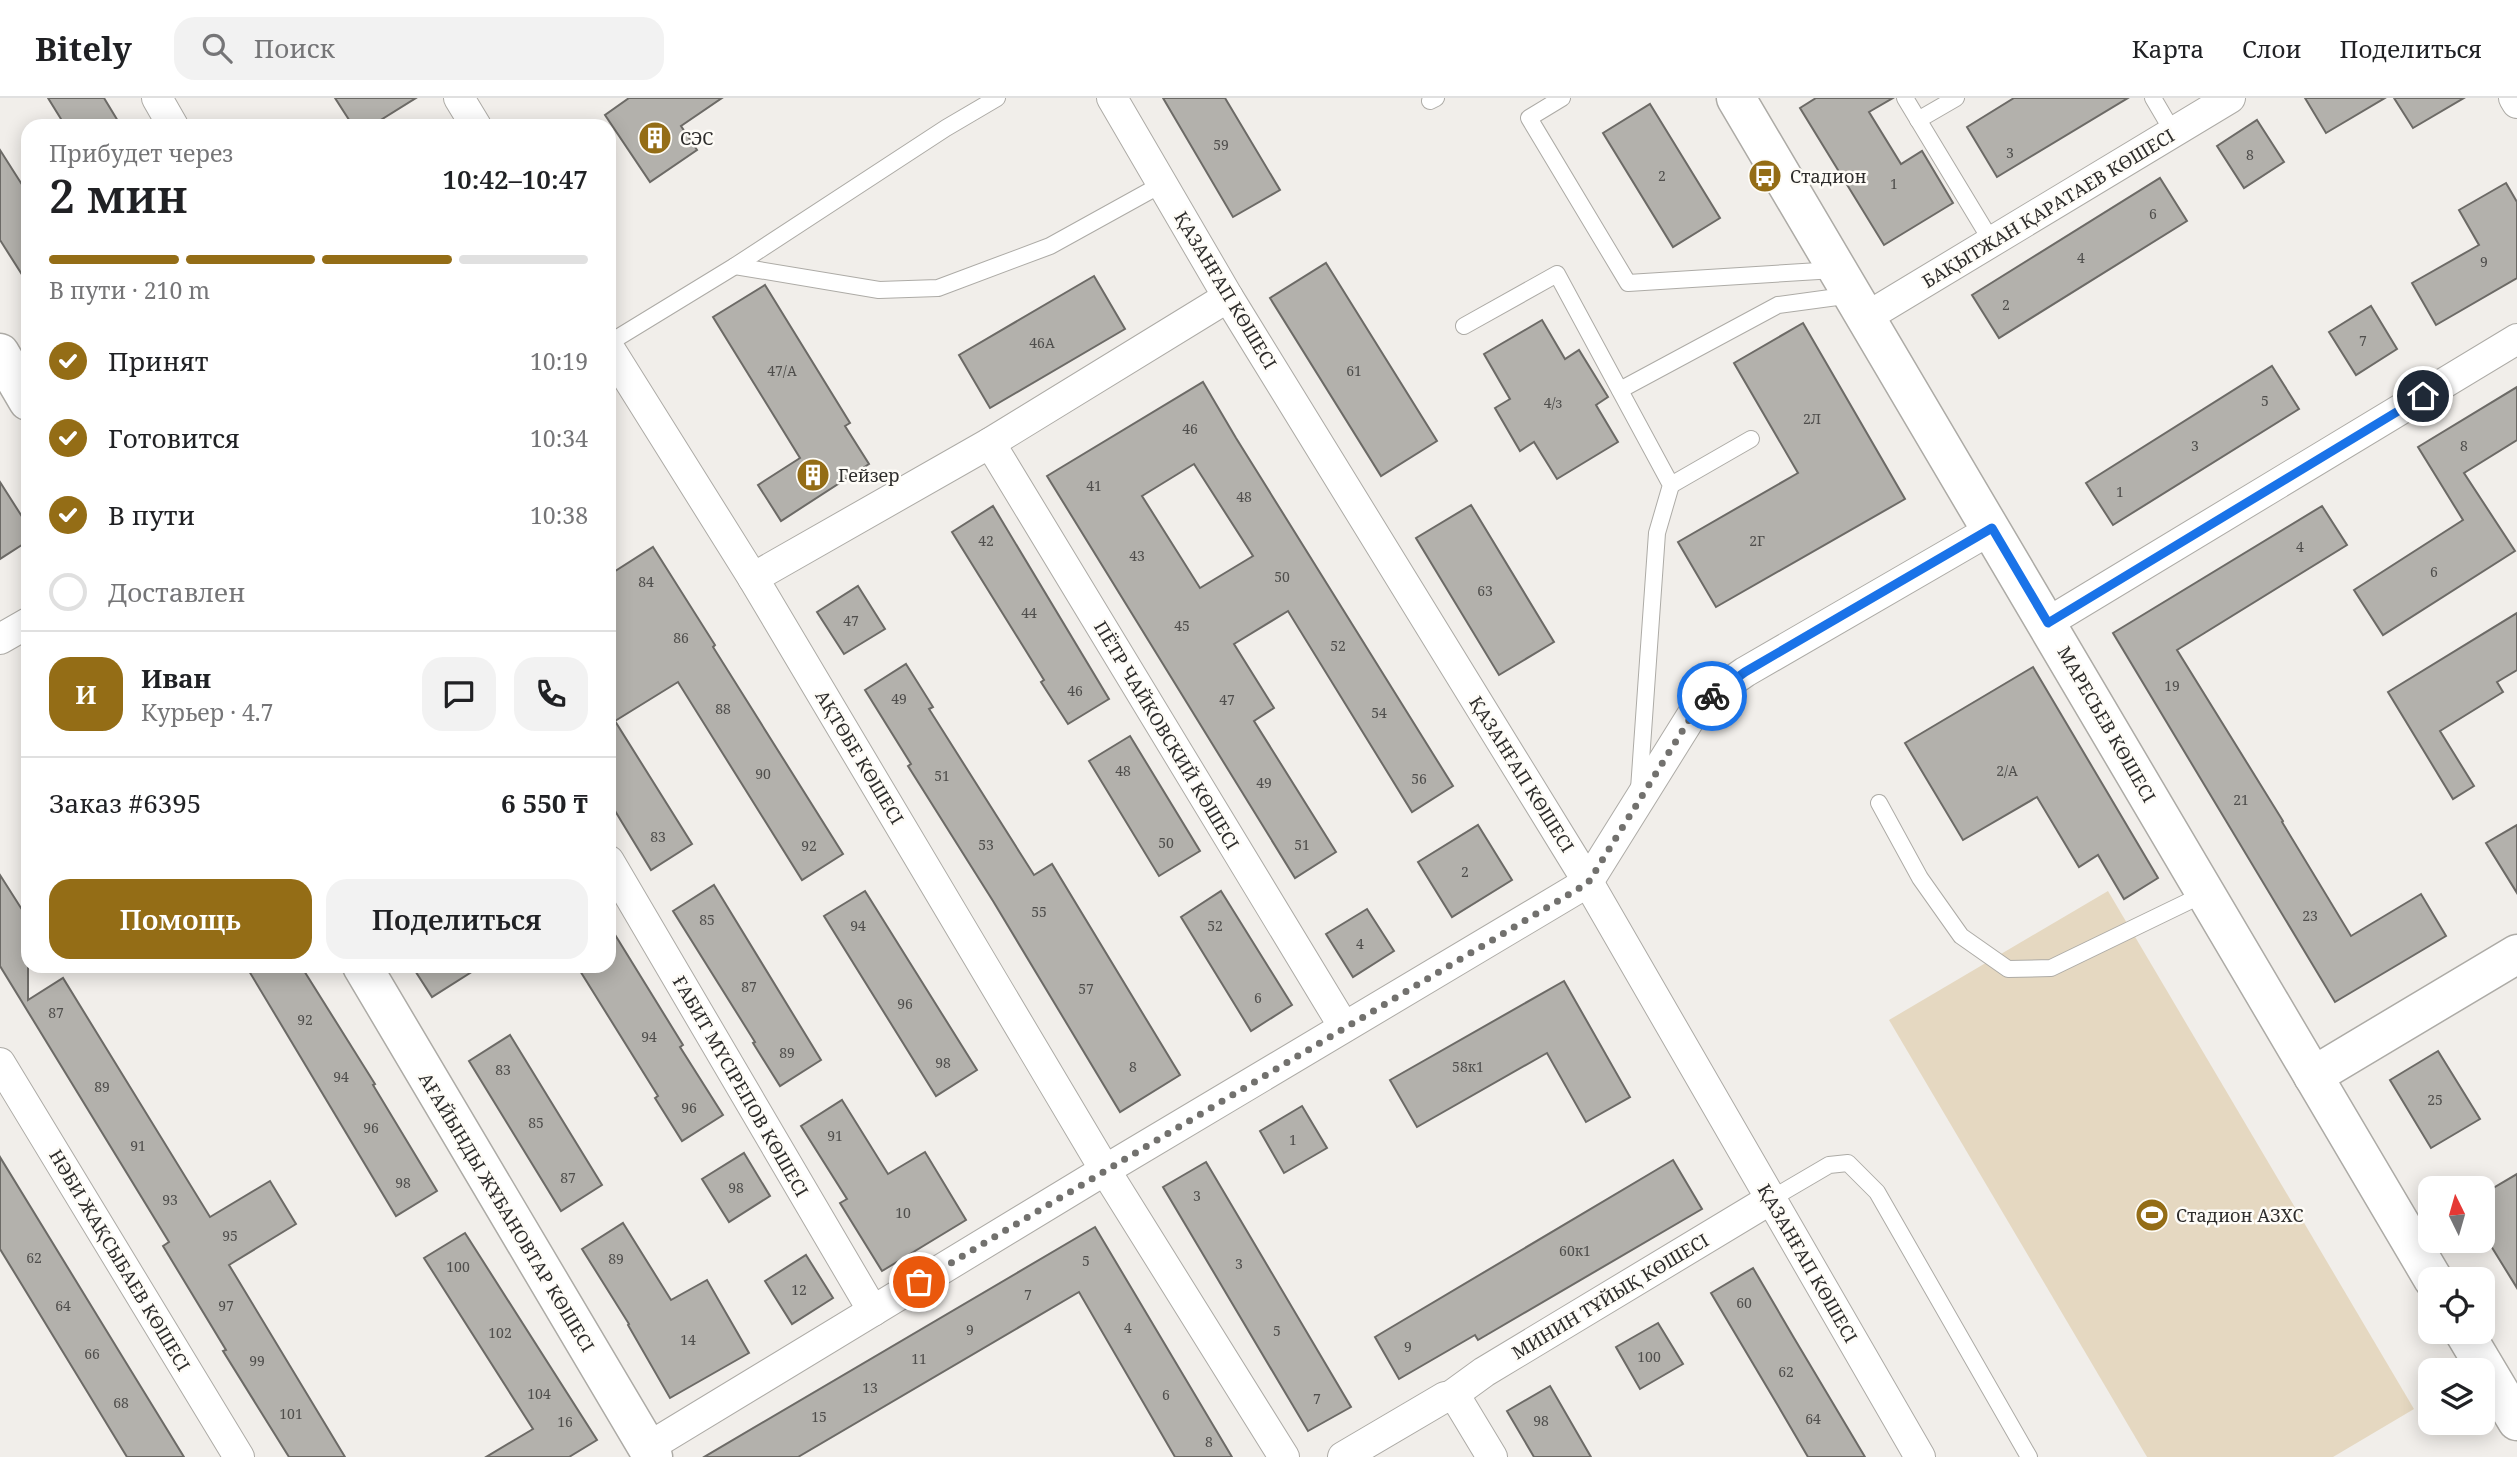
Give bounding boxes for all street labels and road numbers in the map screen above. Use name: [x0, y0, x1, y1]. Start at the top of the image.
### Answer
street label: БАҚЫТЖАН ҚАРАТАЕВ КӨШЕСІ: [1917, 123, 2179, 293]
street label: ҚАЗАНҒАП КӨШЕСІ: [1169, 207, 1283, 373]
street label: ПЁТР ЧАЙКОВСКИЙ КӨШЕСІ: [1089, 616, 1245, 854]
street label: МАРЕСЬЕВ КӨШЕСІ: [2052, 642, 2162, 806]
street label: АҚТӨБЕ КӨШЕСІ: [810, 686, 910, 828]
street label: ҚАЗАНҒАП КӨШЕСІ: [1464, 691, 1580, 857]
street label: ҒАБИТ МҮСІРЕПОВ КӨШЕСІ: [668, 971, 814, 1201]
street label: АҒАЙЫНДЫ ЖҰБАНОВТАР КӨШЕСІ: [414, 1068, 600, 1356]
street label: НӘБИ ЖАҚСЫБАЕВ КӨШЕСІ: [44, 1145, 196, 1375]
street label: ҚАЗАНҒАП КӨШЕСІ: [1753, 1179, 1863, 1347]
street label: МИНИН ТҰЙЫҚ КӨШЕСІ: [1507, 1228, 1713, 1364]

